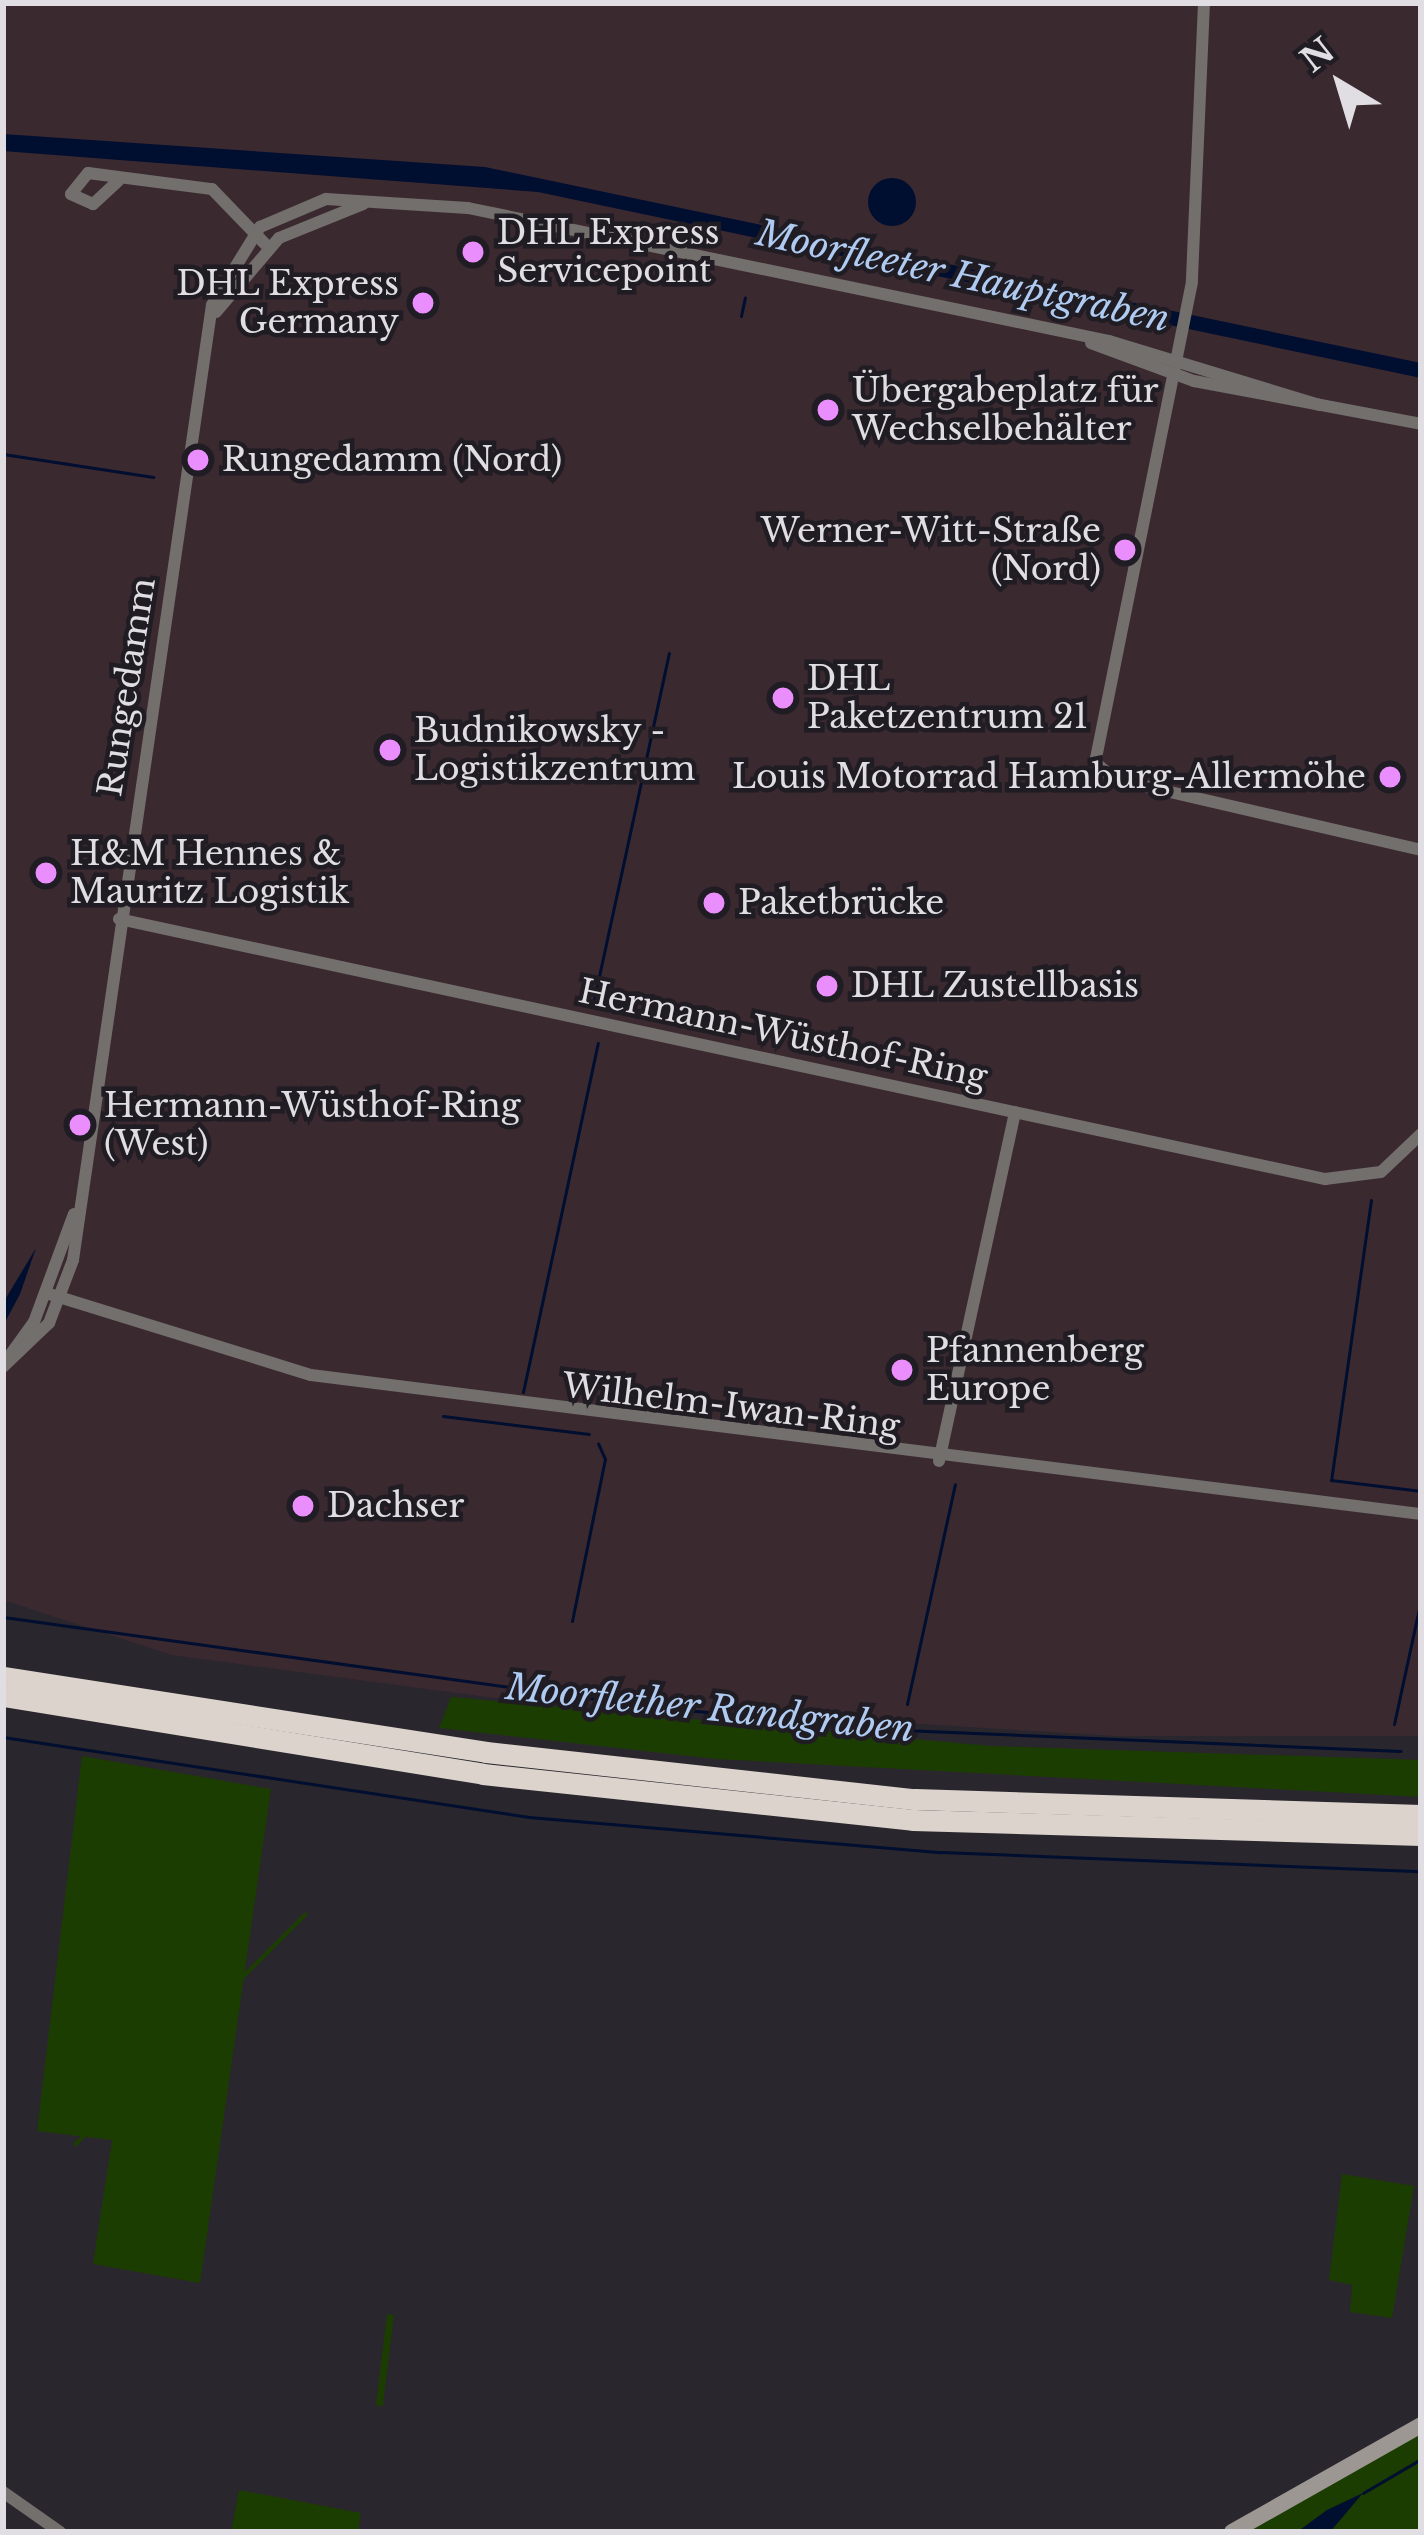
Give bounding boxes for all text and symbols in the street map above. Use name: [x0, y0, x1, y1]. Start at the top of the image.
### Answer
north arrow: [1280, 24, 1400, 144]
text: N: [1293, 30, 1342, 81]
water label: Moorfleeter Hauptgraben: [752, 211, 1174, 341]
place label: DHL Express Servicepoint: [497, 213, 720, 291]
marker: DHL Express Servicepoint: [460, 239, 486, 265]
place label: DHL Express Germany: [176, 264, 399, 342]
marker: DHL Express Germany: [410, 290, 436, 316]
place label: Übergabeplatz für Wechselbehälter: [852, 371, 1159, 449]
marker: Übergabeplatz für Wechselbehälter: [815, 397, 841, 423]
place label: Rungedamm (Nord): [222, 440, 562, 480]
marker: Rungedamm (Nord): [185, 447, 211, 473]
place label: Werner-Witt-Straße (Nord): [761, 511, 1101, 589]
marker: Werner-Witt-Straße (Nord): [1112, 537, 1138, 563]
street label: Rungedamm: [90, 575, 164, 799]
place label: DHL Paketzentrum 21: [807, 659, 1088, 737]
marker: DHL Paketzentrum 21: [770, 685, 796, 711]
place label: Budnikowsky - Logistikzentrum: [414, 711, 695, 789]
marker: Budnikowsky - Logistikzentrum: [377, 737, 403, 763]
place label: Louis Motorrad Hamburg-Allermöhe: [732, 757, 1366, 797]
marker: Louis Motorrad Hamburg-Allermöhe: [1377, 764, 1403, 790]
place label: H&M Hennes & Mauritz Logistik: [70, 834, 349, 912]
marker: H&M Hennes & Mauritz Logistik: [33, 860, 59, 886]
place label: Paketbrücke: [738, 883, 944, 923]
marker: Paketbrücke: [701, 890, 727, 916]
place label: DHL Zustellbasis: [851, 966, 1140, 1006]
street label: Hermann-Wüsthof-Ring: [575, 971, 991, 1097]
marker: DHL Zustellbasis: [814, 973, 840, 999]
place label: Hermann-Wüsthof-Ring (West): [104, 1086, 521, 1164]
marker: Hermann-Wüsthof-Ring (West): [67, 1112, 93, 1138]
place label: Pfannenberg Europe: [926, 1331, 1144, 1409]
marker: Pfannenberg Europe: [889, 1357, 915, 1383]
street label: Wilhelm-Iwan-Ring: [560, 1366, 902, 1446]
place label: Dachser: [327, 1486, 464, 1526]
marker: Dachser: [290, 1493, 316, 1519]
water label: Moorflether Randgraben: [503, 1665, 917, 1751]

